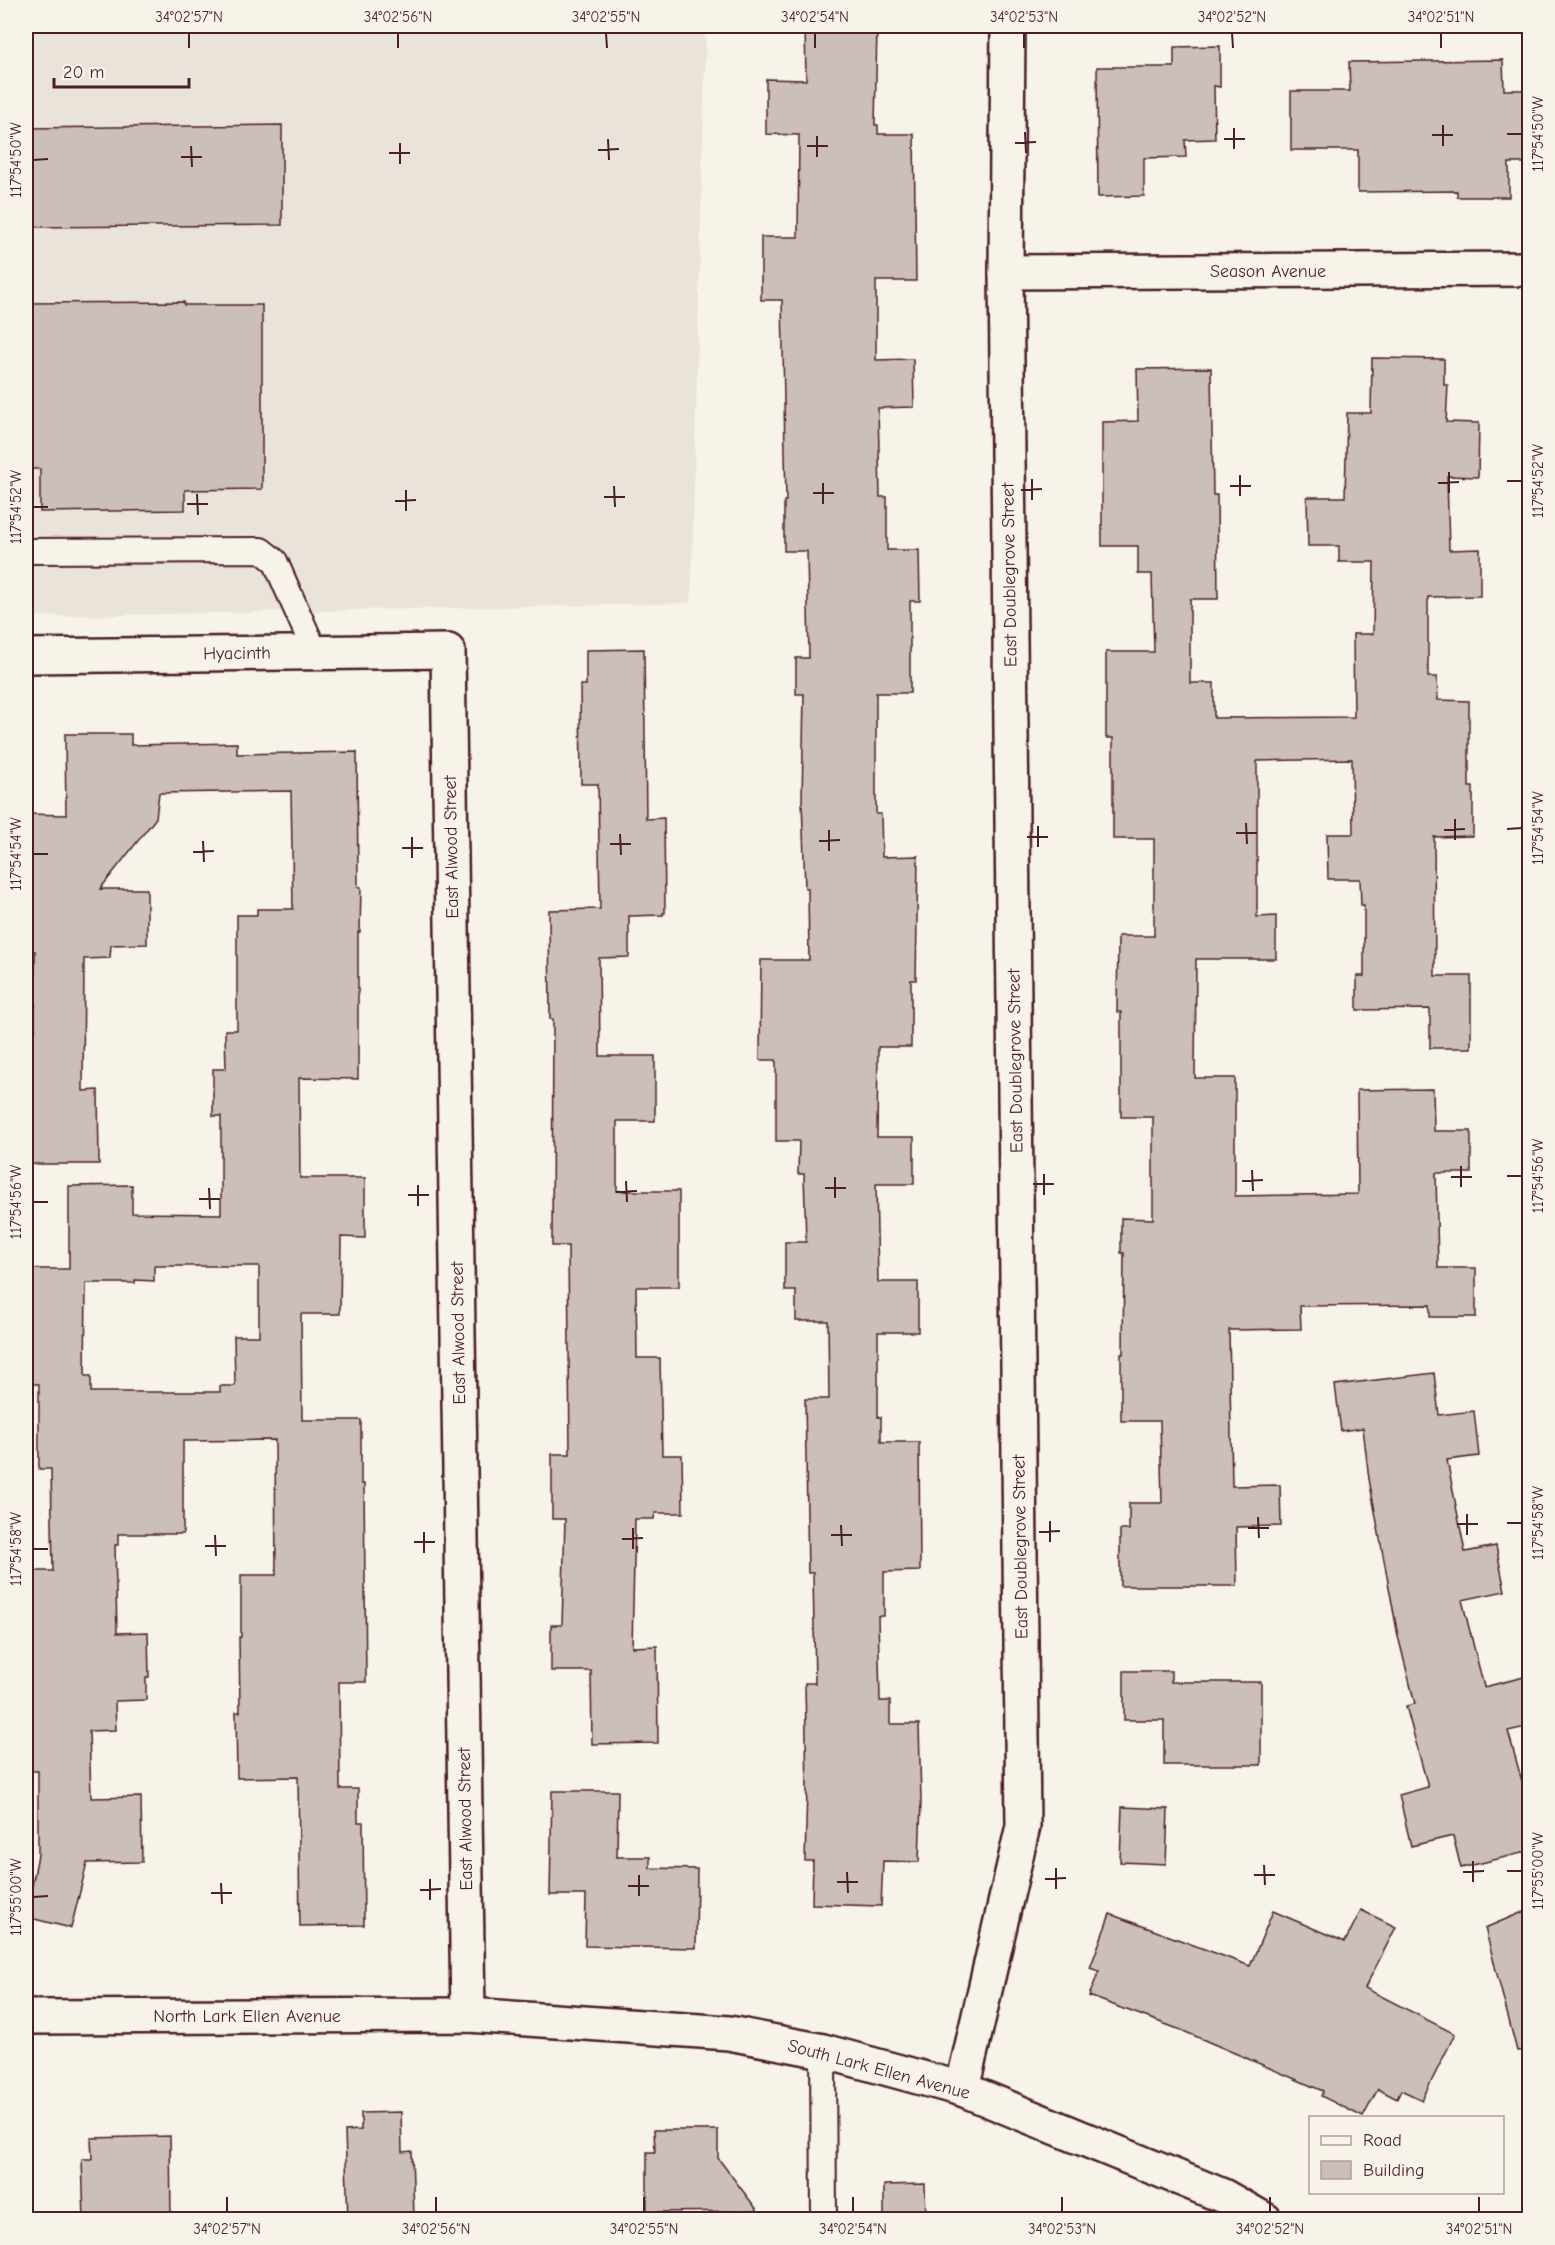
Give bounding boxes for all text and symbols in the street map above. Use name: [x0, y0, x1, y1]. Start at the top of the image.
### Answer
text: 34°02'57"N: [155, 8, 223, 26]
text: 34°02'56"N: [364, 8, 432, 26]
text: 34°02'55"N: [572, 8, 640, 26]
text: 34°02'54"N: [781, 8, 849, 26]
text: 34°02'53"N: [990, 8, 1058, 26]
text: 34°02'52"N: [1198, 8, 1266, 26]
text: 34°02'51"N: [1408, 8, 1474, 26]
scale bar: [54, 51, 189, 89]
text: 20 m: [63, 62, 104, 83]
text: 117°54'50"W: [1529, 96, 1547, 172]
text: 117°54'50"W: [7, 122, 25, 198]
street label: Season Avenue: [1210, 261, 1326, 282]
text: 117°54'52"W: [1529, 444, 1547, 518]
text: 117°54'52"W: [7, 470, 25, 544]
street label: East Doublegrove Street: [997, 482, 1022, 667]
street label: Hyacinth: [203, 642, 271, 665]
street label: East Alwood Street: [440, 774, 463, 919]
text: 117°54'54"W: [1529, 791, 1547, 865]
text: 117°54'54"W: [7, 817, 25, 891]
street label: East Doublegrove Street: [1003, 968, 1028, 1153]
text: 117°54'56"W: [1529, 1139, 1547, 1213]
text: 117°54'56"W: [7, 1165, 25, 1239]
street label: East Alwood Street: [447, 1260, 470, 1405]
street label: East Doublegrove Street: [1008, 1454, 1033, 1639]
text: 117°54'58"W: [1529, 1486, 1547, 1560]
text: 117°54'58"W: [7, 1512, 25, 1586]
street label: East Alwood Street: [454, 1746, 477, 1891]
text: 117°55'00"W: [1529, 1832, 1547, 1910]
text: 117°55'00"W: [7, 1858, 25, 1936]
street label: North Lark Ellen Avenue: [153, 2006, 341, 2027]
street label: South Lark Ellen Avenue: [785, 2035, 972, 2104]
legend: [1309, 2116, 1504, 2194]
text: Road: [1363, 2130, 1402, 2151]
text: Building: [1363, 2160, 1425, 2181]
text: 34°02'57"N: [193, 2220, 261, 2238]
text: 34°02'56"N: [402, 2220, 470, 2238]
text: 34°02'55"N: [610, 2220, 678, 2238]
text: 34°02'54"N: [819, 2220, 887, 2238]
text: 34°02'53"N: [1028, 2220, 1096, 2238]
text: 34°02'52"N: [1236, 2220, 1304, 2238]
text: 34°02'51"N: [1446, 2220, 1512, 2238]

